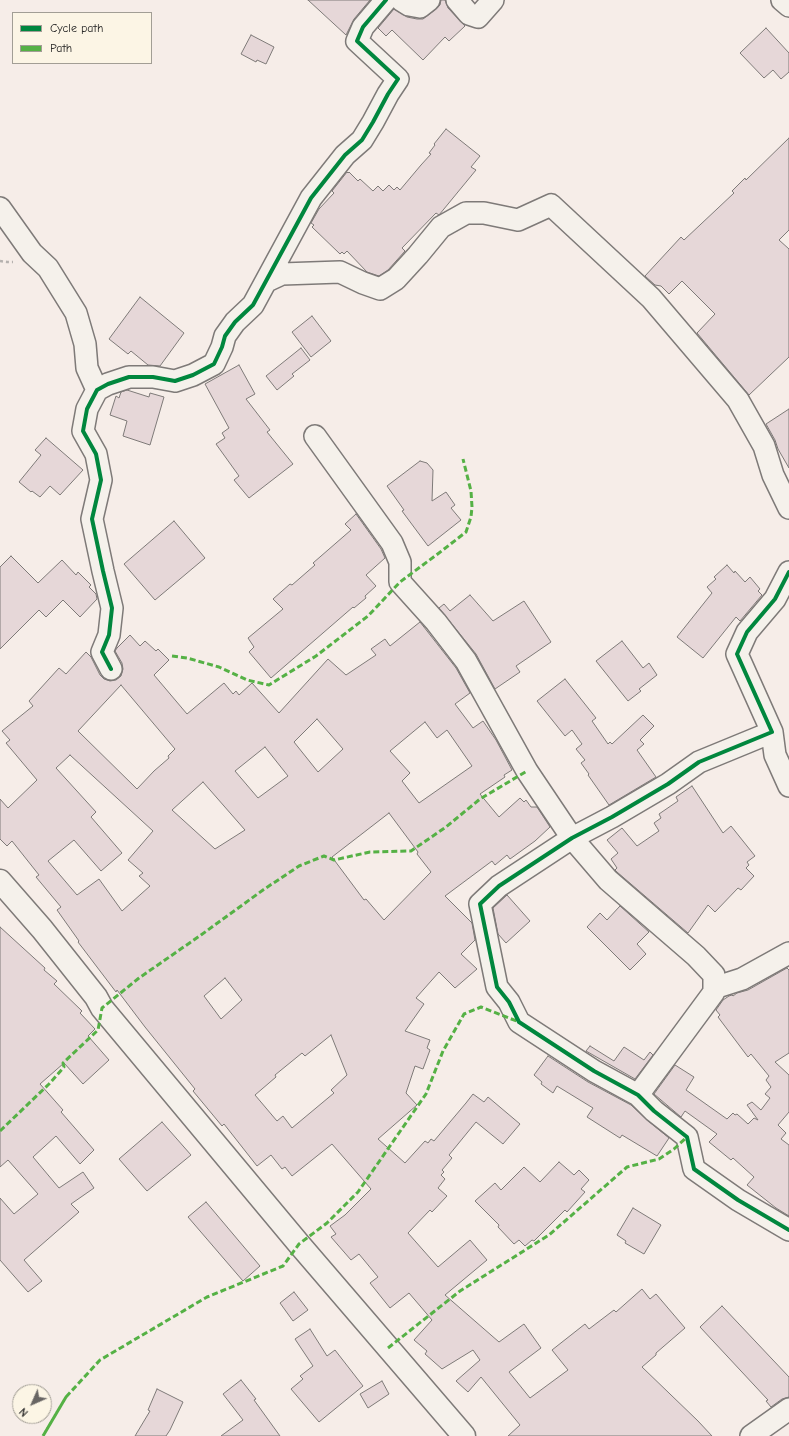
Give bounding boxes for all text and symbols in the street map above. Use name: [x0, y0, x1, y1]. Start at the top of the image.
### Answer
legend: [12, 12, 152, 64]
text: Cycle path: [50, 21, 103, 35]
text: Path: [50, 41, 72, 55]
north arrow: [12, 1384, 52, 1424]
text: N: [17, 1405, 31, 1419]

